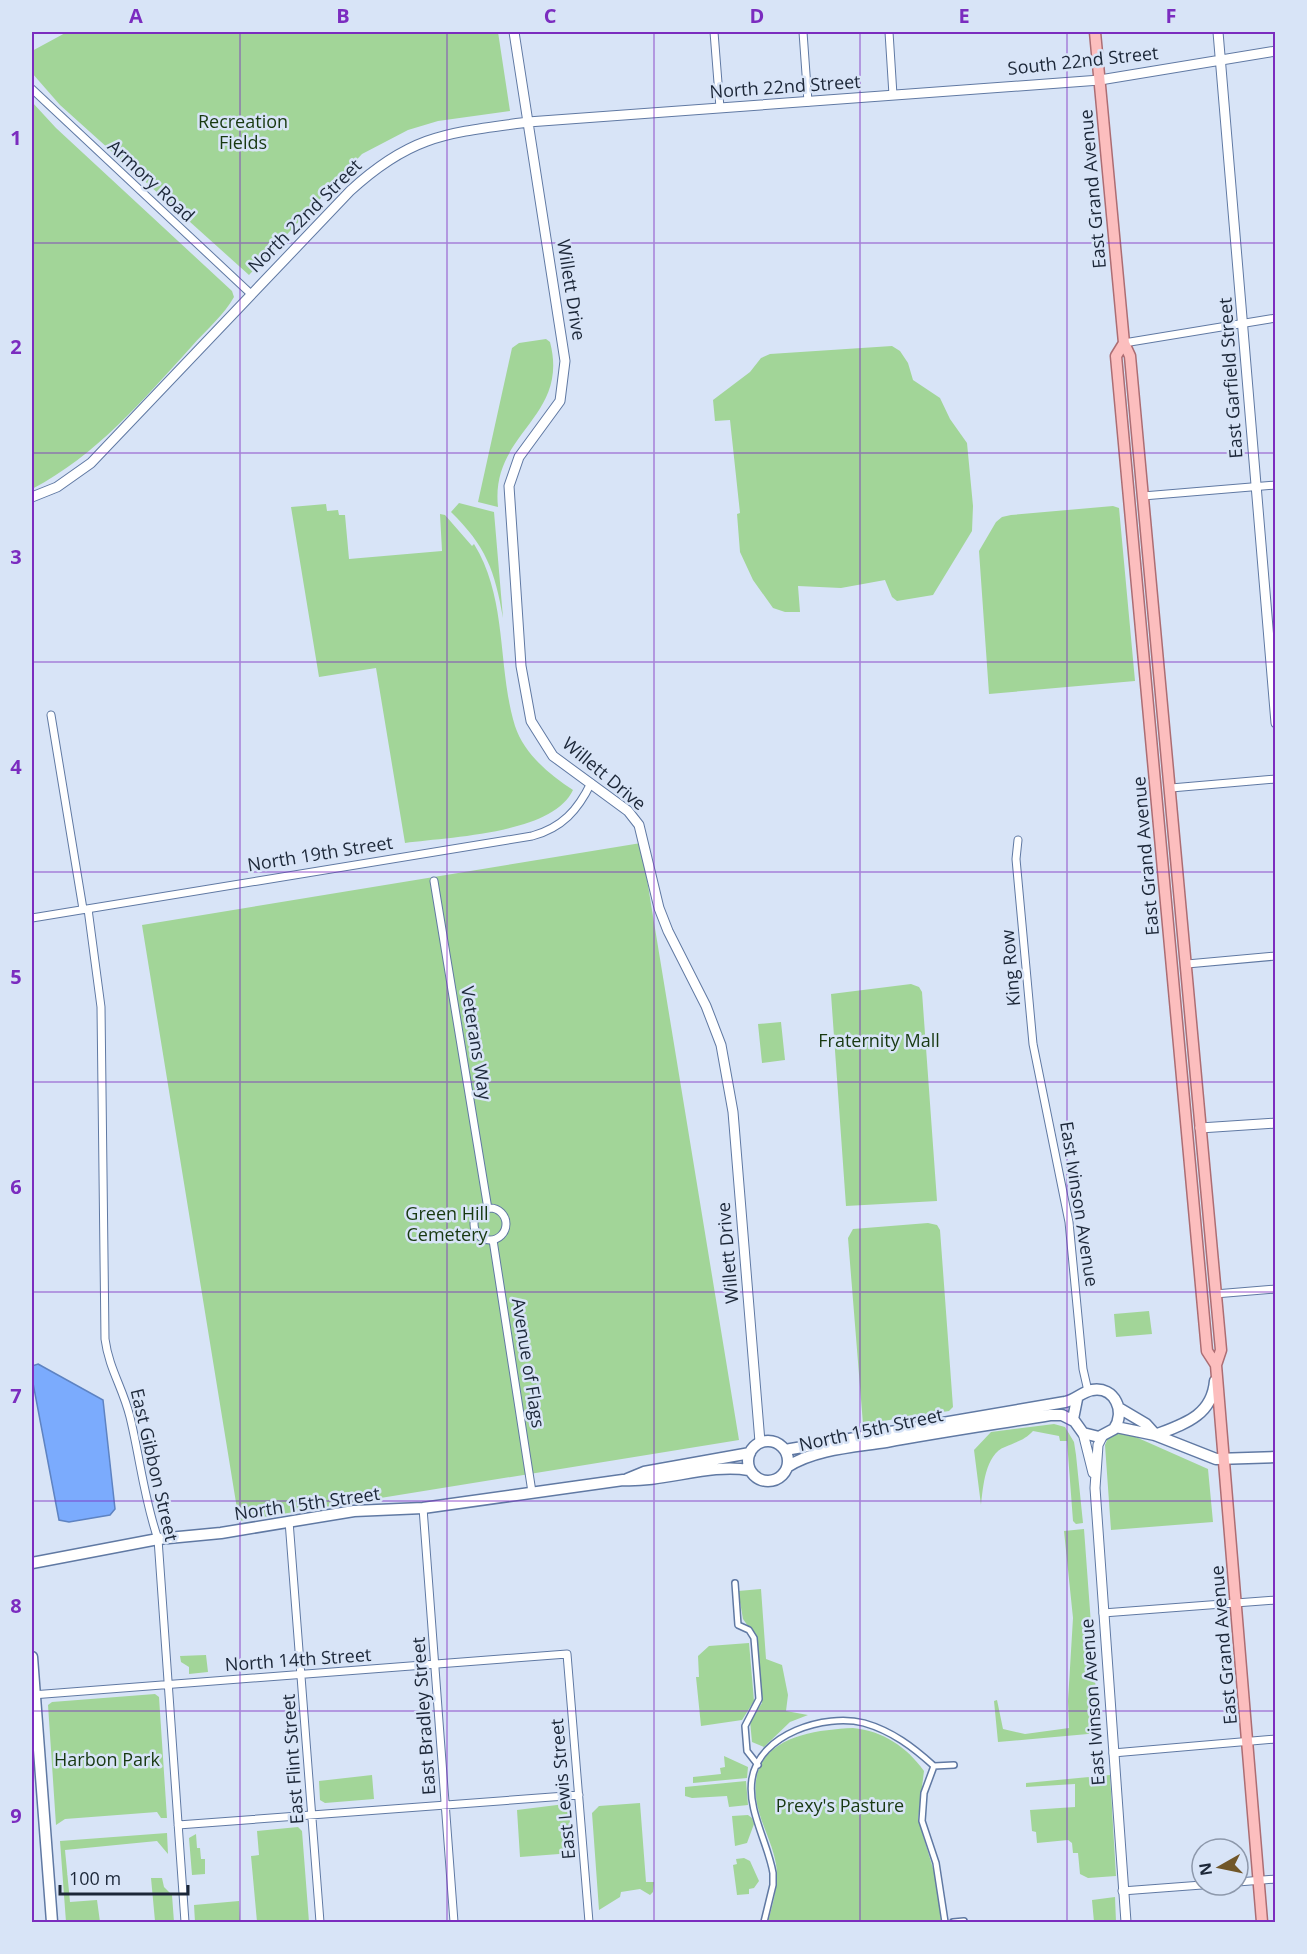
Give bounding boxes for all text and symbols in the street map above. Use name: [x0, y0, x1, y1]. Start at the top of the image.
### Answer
text: A: [129, 2, 143, 29]
text: B: [336, 2, 350, 29]
text: C: [544, 2, 557, 29]
text: D: [750, 2, 764, 29]
text: E: [958, 2, 970, 29]
text: F: [1166, 2, 1176, 29]
street label: South 22nd Street: [1006, 40, 1159, 80]
street label: North 22nd Street: [709, 69, 861, 103]
park label: Recreation Fields: [198, 109, 288, 154]
street label: East Grand Avenue: [1073, 109, 1111, 270]
text: 1: [10, 124, 22, 151]
street label: Armory Road: [103, 134, 200, 227]
street label: North 22nd Street: [242, 153, 366, 277]
street label: Willett Drive: [552, 238, 592, 342]
street label: East Garfield Street: [1212, 297, 1248, 459]
text: 2: [10, 333, 22, 360]
text: 3: [10, 543, 22, 570]
street label: Willett Drive: [558, 731, 651, 815]
text: 4: [10, 753, 22, 780]
street label: East Grand Avenue: [1126, 776, 1164, 937]
street label: North 19th Street: [245, 830, 394, 876]
street label: King Row: [995, 929, 1025, 1007]
text: 5: [10, 963, 22, 990]
street label: Veterans Way: [456, 984, 498, 1102]
park label: Fraternity Mall: [818, 1028, 940, 1052]
street label: East Ivinson Avenue: [1055, 1119, 1105, 1288]
text: 6: [10, 1173, 22, 1200]
park label: Green Hill Cemetery: [405, 1201, 489, 1246]
street label: Willett Drive: [711, 1201, 743, 1305]
street label: Avenue of Flags: [507, 1296, 551, 1429]
text: 7: [10, 1382, 22, 1409]
street label: East Gibbon Street: [126, 1386, 184, 1544]
street label: North 15th Street: [796, 1402, 945, 1456]
street label: North 15th Street: [232, 1481, 381, 1525]
street label: East Grand Avenue: [1204, 1565, 1242, 1726]
text: 8: [10, 1592, 22, 1619]
street label: East Ivinson Avenue: [1074, 1618, 1110, 1786]
street label: East Bradley Street: [406, 1636, 440, 1796]
street label: North 14th Street: [224, 1642, 372, 1676]
street label: East Flint Street: [275, 1693, 309, 1825]
street label: East Lewis Street: [544, 1718, 580, 1860]
park label: Harbon Park: [54, 1747, 160, 1771]
park label: Prexy's Pasture: [776, 1793, 904, 1817]
text: 9: [10, 1802, 22, 1829]
north arrow: [1190, 1837, 1250, 1897]
scale bar: [60, 1858, 188, 1896]
text: N: [1193, 1861, 1217, 1877]
text: 100 m: [69, 1866, 121, 1890]

